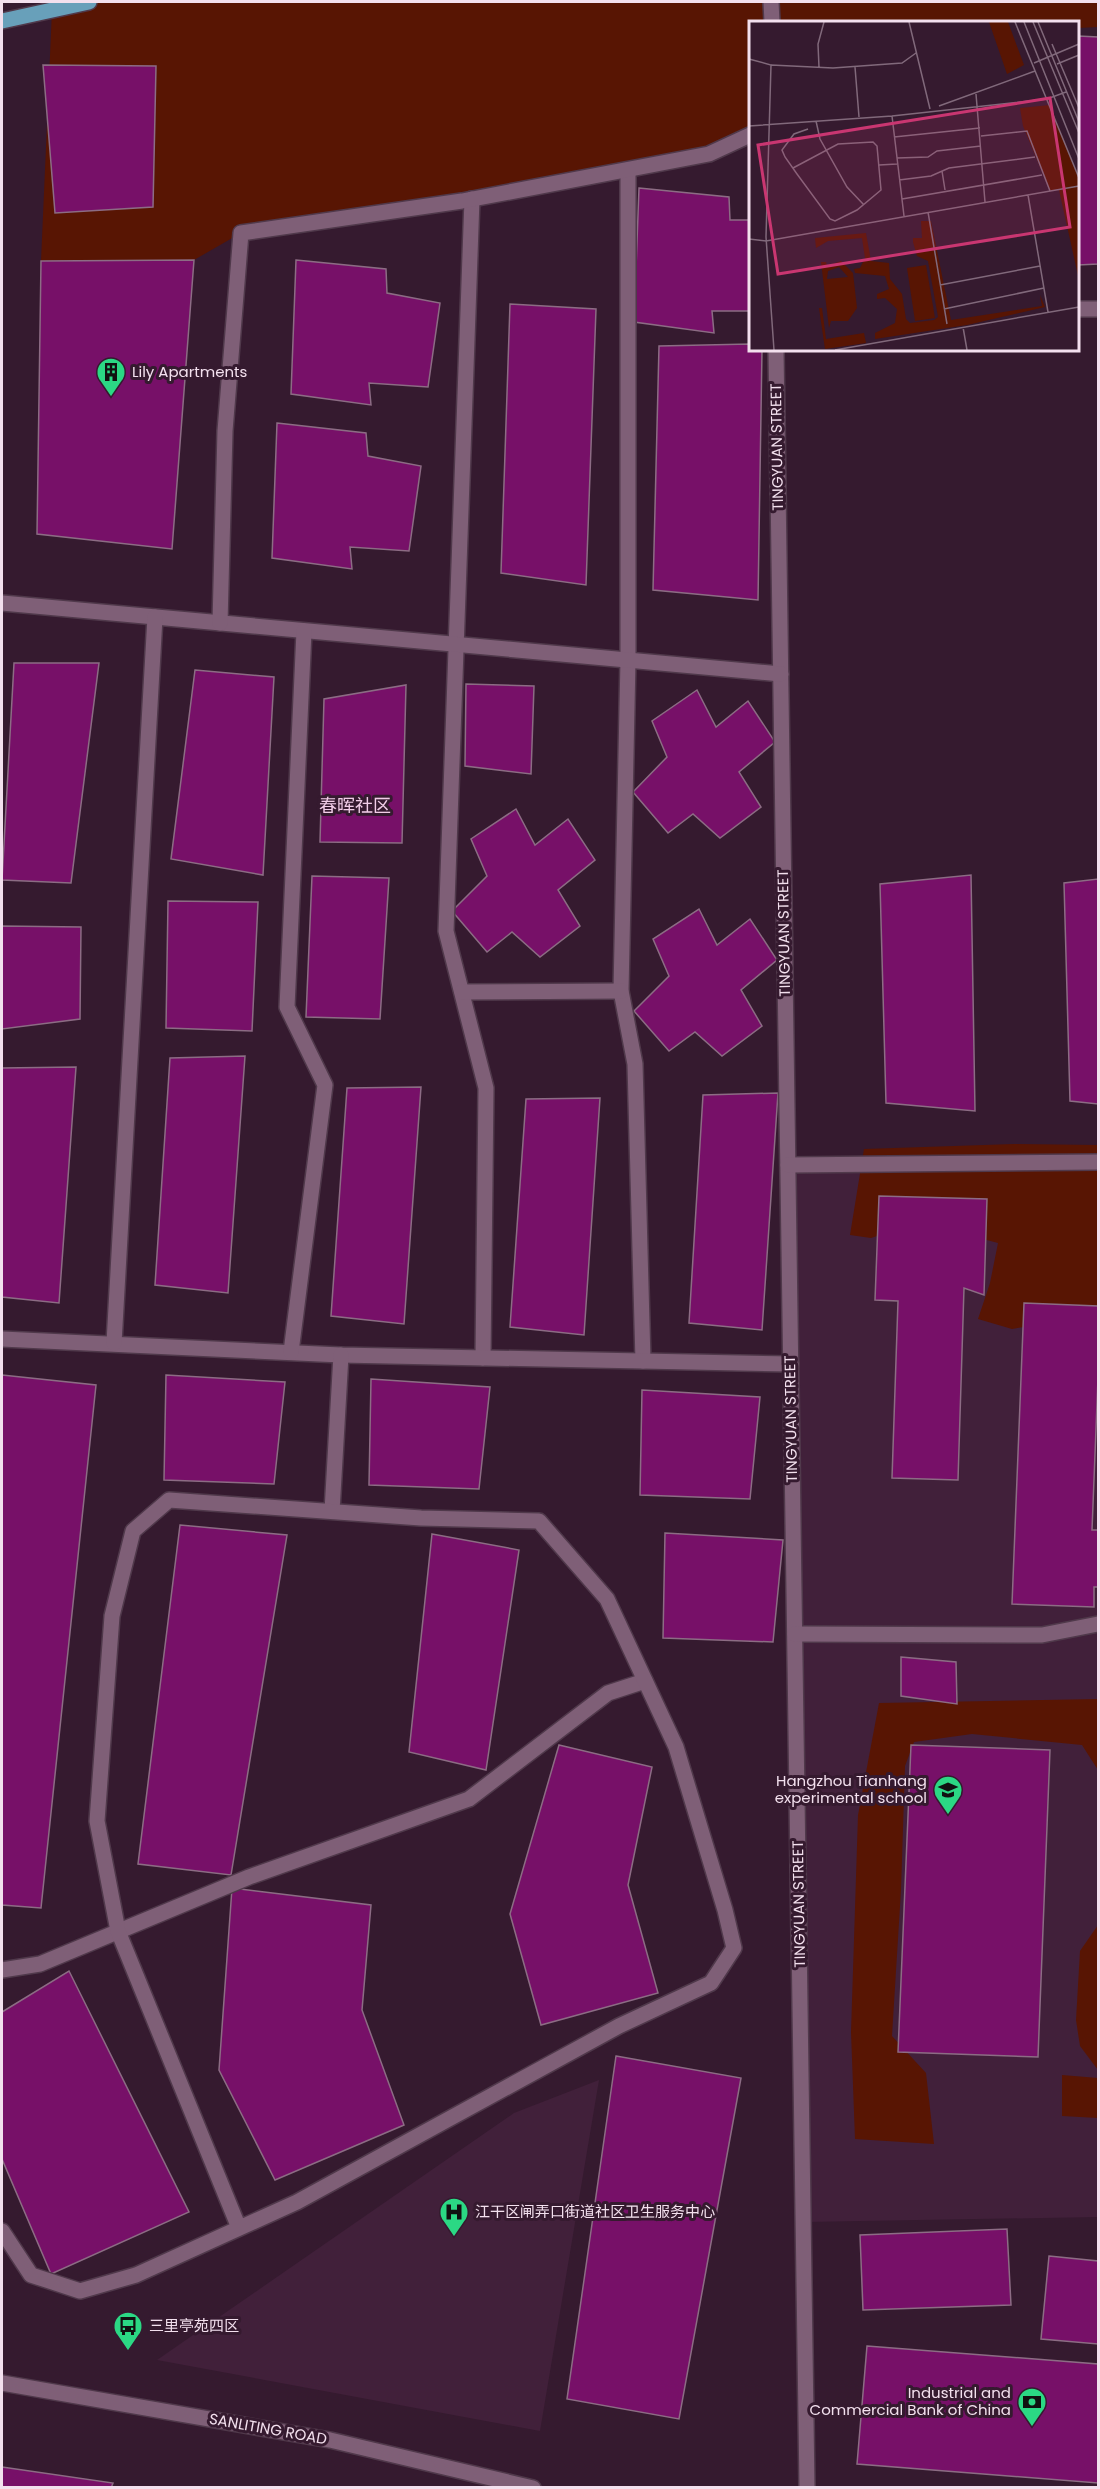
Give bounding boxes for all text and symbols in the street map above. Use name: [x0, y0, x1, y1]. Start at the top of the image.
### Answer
inset map: [749, 21, 1079, 351]
building icon: Lily Apartments: [95, 356, 127, 398]
place label: Lily Apartments: [132, 361, 248, 382]
street label: TINGYUAN STREET: [765, 383, 788, 511]
district label: 春晖社区: [319, 793, 391, 818]
street label: TINGYUAN STREET: [772, 869, 795, 997]
street label: TINGYUAN STREET: [779, 1355, 802, 1483]
place label: Hangzhou Tianhang experimental school: [775, 1770, 927, 1808]
school or university icon: Hangzhou Tianhang experimental school: [932, 1774, 964, 1816]
street label: TINGYUAN STREET: [787, 1840, 810, 1968]
hospital icon: 江干区闸弄口街道社区卫生服务中心: [438, 2196, 470, 2238]
place label: 江干区闸弄口街道社区卫生服务中心: [475, 2201, 715, 2222]
bus stop icon: 三里亭苑四区: [112, 2310, 144, 2352]
place label: 三里亭苑四区: [149, 2315, 239, 2336]
place label: Industrial and Commercial Bank of China: [810, 2382, 1011, 2420]
bank icon: Industrial and Commercial Bank of China: [1016, 2386, 1048, 2428]
street label: SANLITING ROAD: [208, 2408, 329, 2449]

